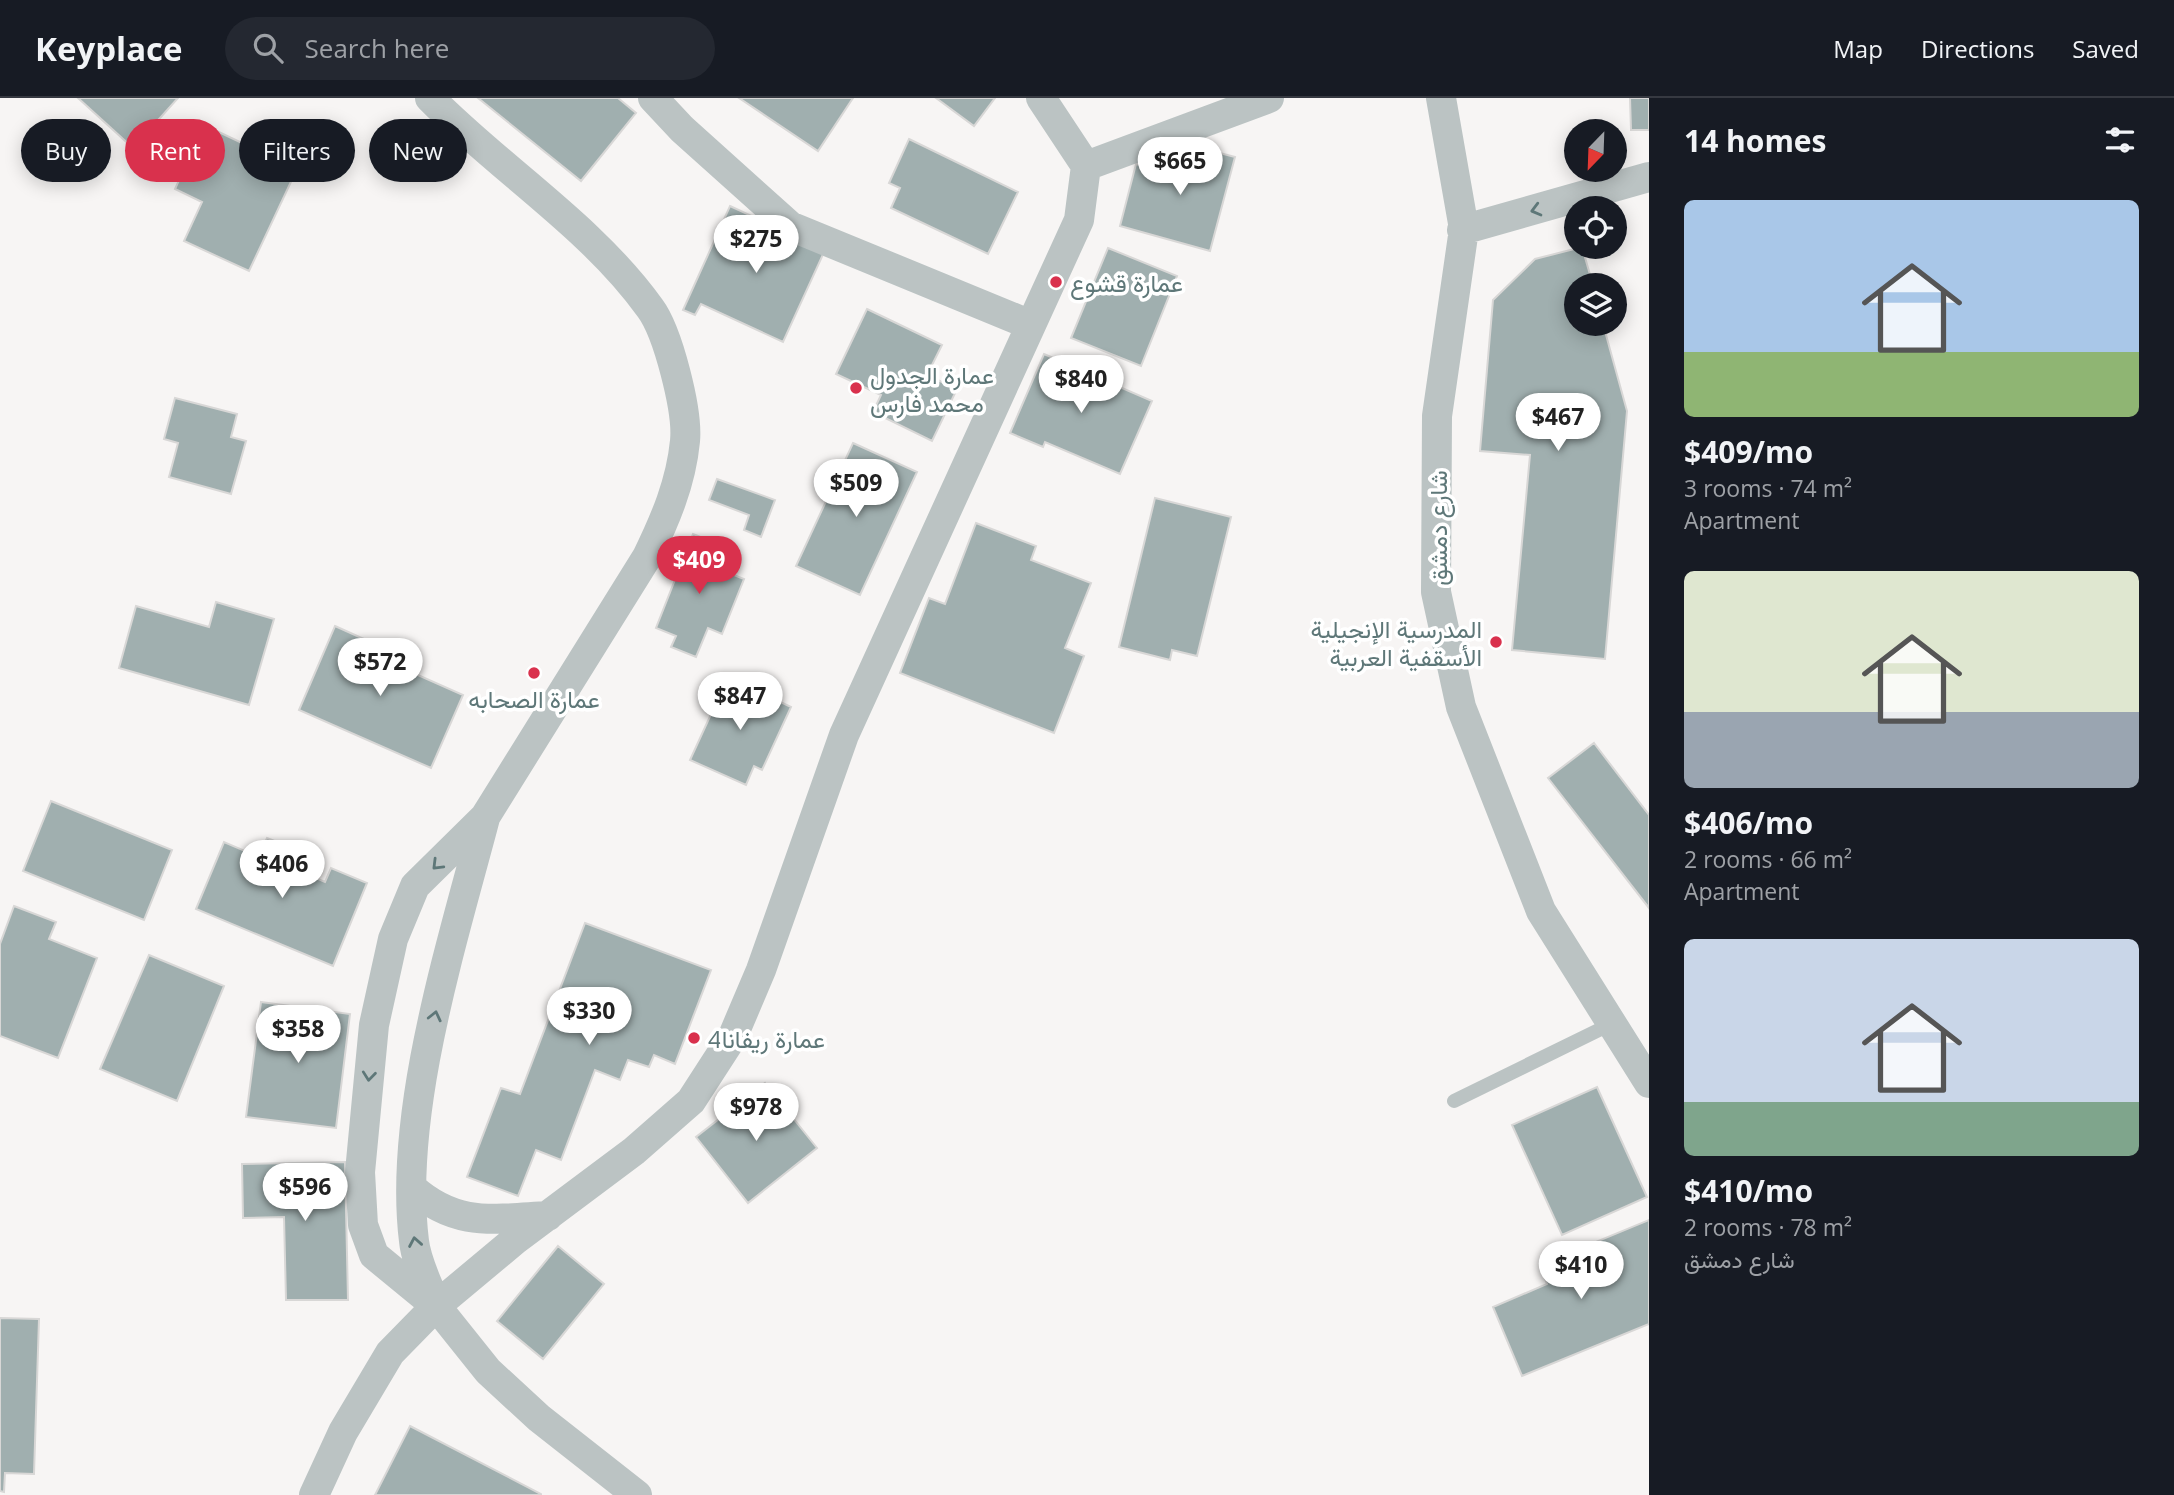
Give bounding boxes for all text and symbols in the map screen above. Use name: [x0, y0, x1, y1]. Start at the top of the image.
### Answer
search box: [225, 17, 715, 80]
text: Keyplace: [35, 26, 183, 71]
icon: search: [249, 29, 287, 67]
text: Search here: [305, 30, 449, 66]
text: Map: [1833, 32, 1883, 65]
text: Directions: [1921, 32, 2034, 65]
text: Saved: [2072, 32, 2139, 65]
chip: Buy: [21, 119, 111, 182]
chip: Rent: [125, 119, 225, 182]
chip: Filters: [239, 119, 355, 182]
chip: New: [369, 119, 467, 182]
north arrow: [1564, 119, 1628, 182]
map controls: [1564, 119, 1627, 336]
text: 14 homes: [1684, 120, 1827, 161]
icon: filters: [2101, 121, 2139, 159]
pin: $665: [1139, 138, 1221, 197]
text: $665: [1154, 144, 1206, 176]
button: locate: [1564, 196, 1627, 259]
one-way arrow: [1531, 202, 1543, 216]
pin: $275: [715, 216, 797, 275]
text: $275: [730, 222, 782, 254]
icon: home: [1849, 245, 1975, 371]
place label: عمارة قشوع: [1070, 266, 1183, 300]
button: layers: [1564, 273, 1627, 336]
marker: عمارة قشوع: [1048, 274, 1064, 290]
pin: $840: [1040, 356, 1122, 415]
place label: عمارة الجدول محمد فارس: [870, 358, 994, 419]
text: $840: [1055, 362, 1107, 394]
marker: عمارة الجدول محمد فارس: [848, 380, 864, 396]
pin: $467: [1517, 394, 1599, 453]
text: $467: [1532, 400, 1584, 432]
text: $409/mo: [1684, 431, 1813, 472]
pin: $509: [815, 460, 897, 519]
text: $509: [830, 466, 882, 498]
street label: شارع دمشق: [1421, 470, 1455, 586]
text: 3 rooms · 74 m²: [1684, 472, 1852, 504]
text: Apartment: [1684, 504, 1800, 536]
pin: $409: [658, 536, 740, 596]
text: $409: [673, 543, 725, 575]
place label: المدرسية الإنجيلية الأسقفية العربية: [1310, 612, 1482, 673]
icon: home: [1849, 616, 1975, 742]
marker: المدرسية الإنجيلية الأسقفية العربية: [1488, 634, 1504, 650]
pin: $572: [339, 638, 421, 698]
text: $572: [354, 645, 406, 677]
marker: عمارة الصحابه: [526, 665, 542, 681]
pin: $847: [699, 672, 781, 732]
text: $847: [714, 679, 766, 711]
place label: عمارة الصحابه: [468, 682, 600, 715]
text: $406/mo: [1684, 802, 1813, 843]
pin: $406: [241, 840, 323, 900]
text: 2 rooms · 66 m²: [1684, 843, 1852, 875]
text: $406: [256, 847, 308, 879]
one-way arrow: [432, 856, 445, 869]
text: Apartment: [1684, 875, 1800, 907]
icon: home: [1849, 985, 1975, 1111]
pin: $330: [548, 988, 630, 1047]
text: $330: [563, 994, 615, 1026]
pin: $358: [257, 1006, 339, 1065]
one-way arrow: [426, 1010, 441, 1022]
text: $358: [272, 1012, 324, 1044]
place label: عمارة ريفانا4: [708, 1022, 825, 1055]
marker: عمارة ريفانا4: [686, 1030, 702, 1046]
one-way arrow: [362, 1071, 377, 1082]
pin: $978: [715, 1084, 797, 1143]
text: $978: [730, 1090, 782, 1122]
pin: $596: [264, 1164, 346, 1223]
text: $596: [279, 1170, 331, 1202]
text: $410/mo: [1684, 1170, 1813, 1211]
text: 2 rooms · 78 m²: [1684, 1211, 1852, 1243]
one-way arrow: [409, 1236, 424, 1248]
pin: $410: [1540, 1242, 1622, 1301]
text: شارع دمشق: [1684, 1243, 1795, 1275]
text: $410: [1555, 1248, 1607, 1280]

